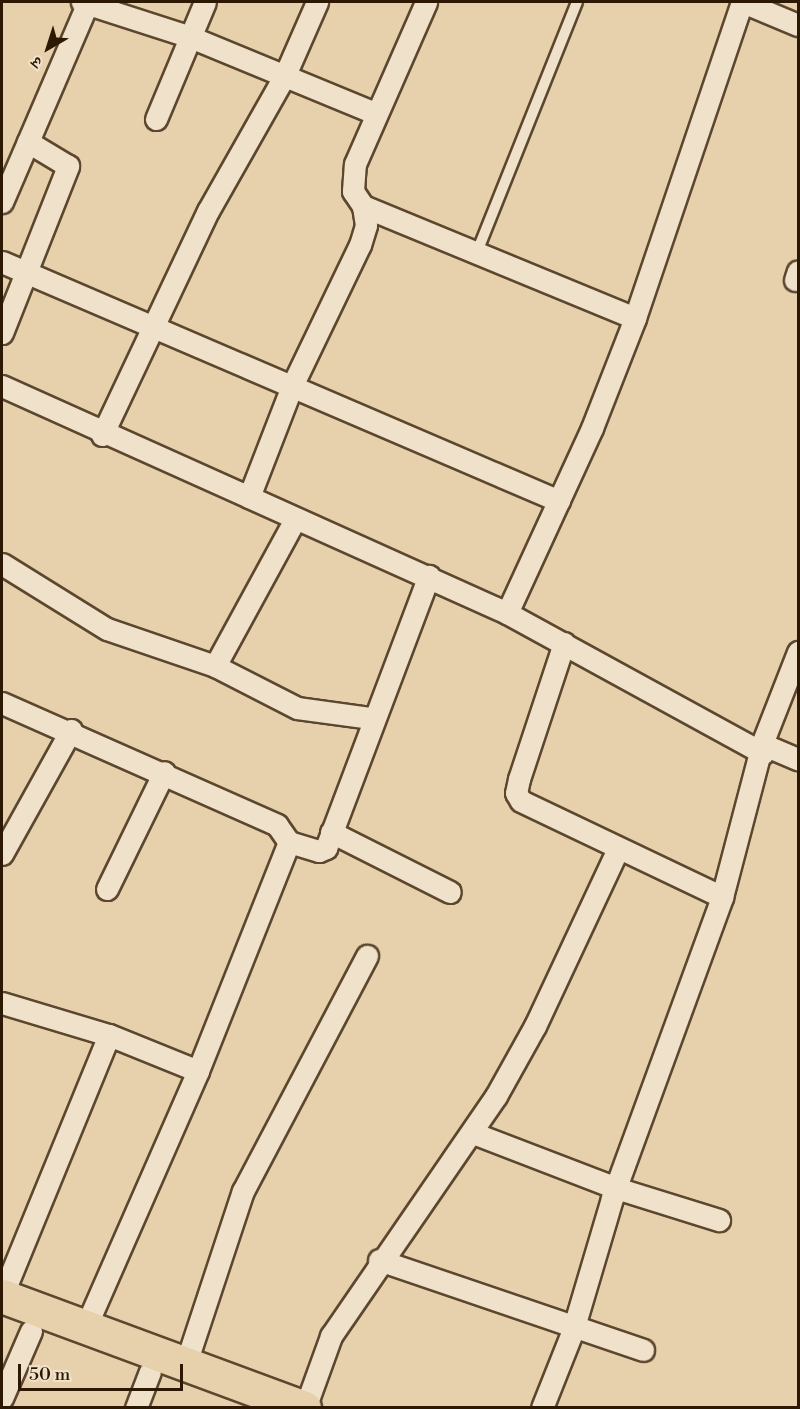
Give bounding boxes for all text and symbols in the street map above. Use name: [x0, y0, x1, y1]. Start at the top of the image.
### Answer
north arrow: [18, 18, 78, 78]
text: उ: [27, 52, 46, 72]
scale bar: [21, 1352, 186, 1390]
text: 50 m: [29, 1363, 70, 1386]

